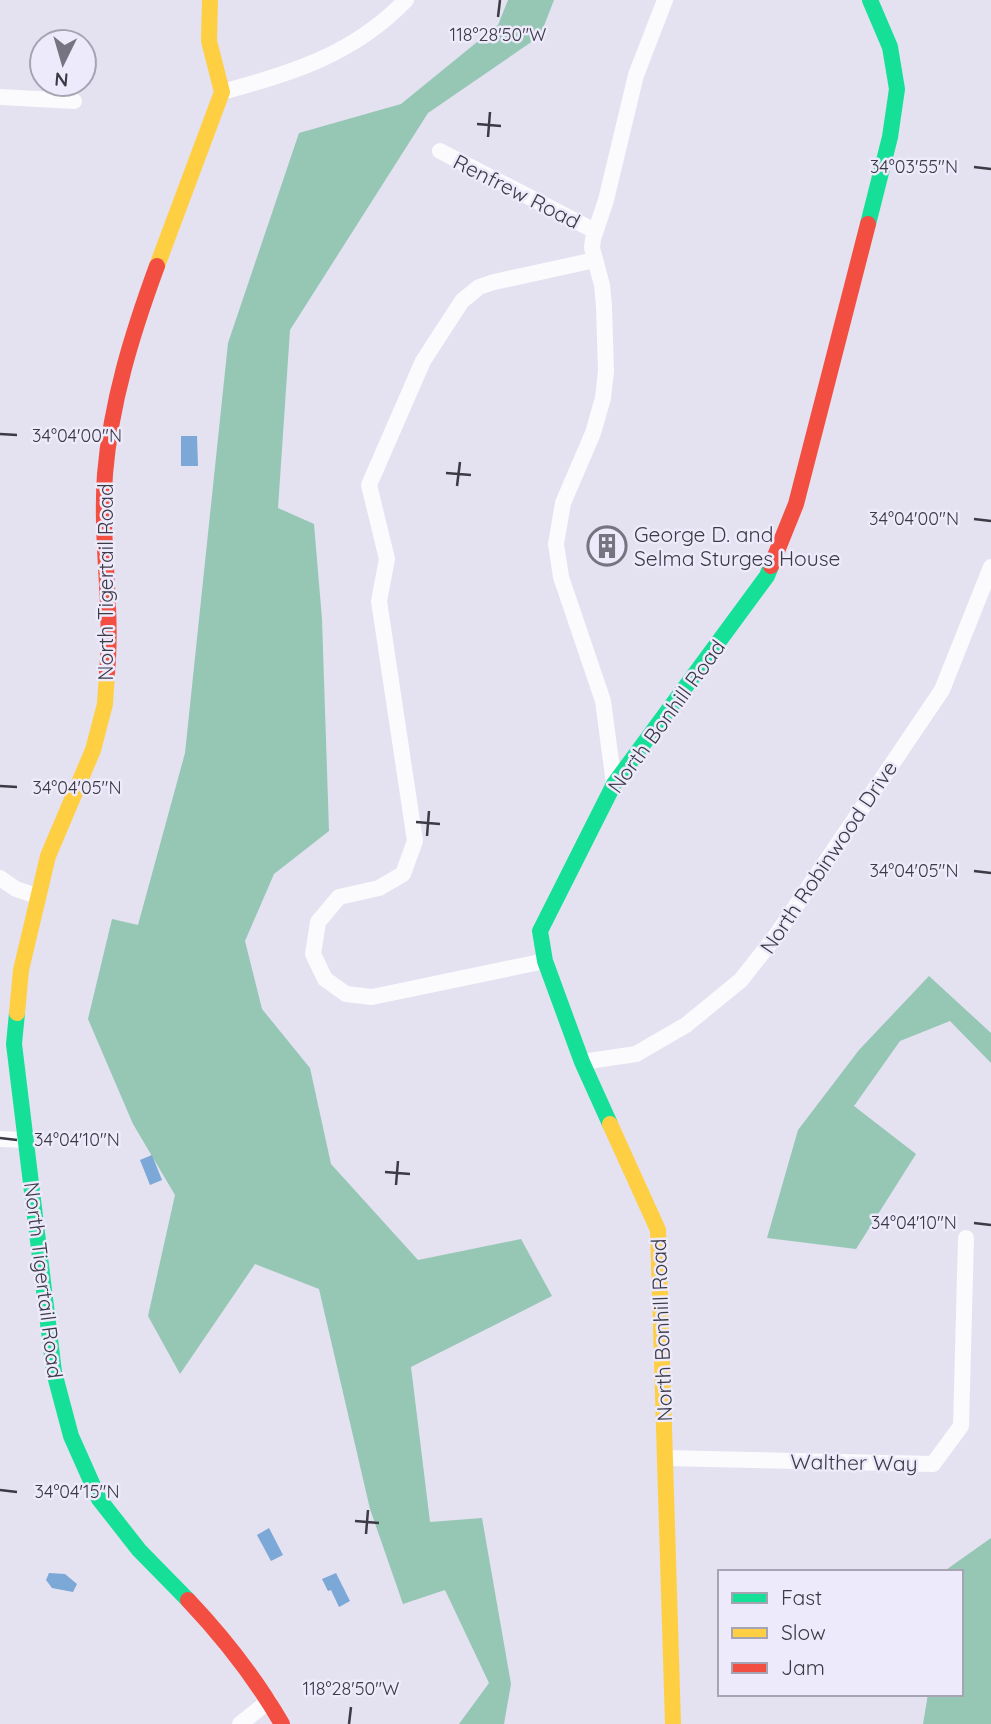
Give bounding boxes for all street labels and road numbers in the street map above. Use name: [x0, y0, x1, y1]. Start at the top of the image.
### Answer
street label: Renfrew Road: [449, 148, 585, 234]
street label: North Tigertail Road: [92, 483, 118, 681]
street label: North Bonhill Road: [602, 634, 730, 798]
street label: North Robinwood Drive: [754, 756, 902, 958]
street label: North Tigertail Road: [19, 1180, 69, 1380]
street label: North Bonhill Road: [645, 1238, 677, 1422]
street label: Walther Way: [790, 1448, 918, 1476]

